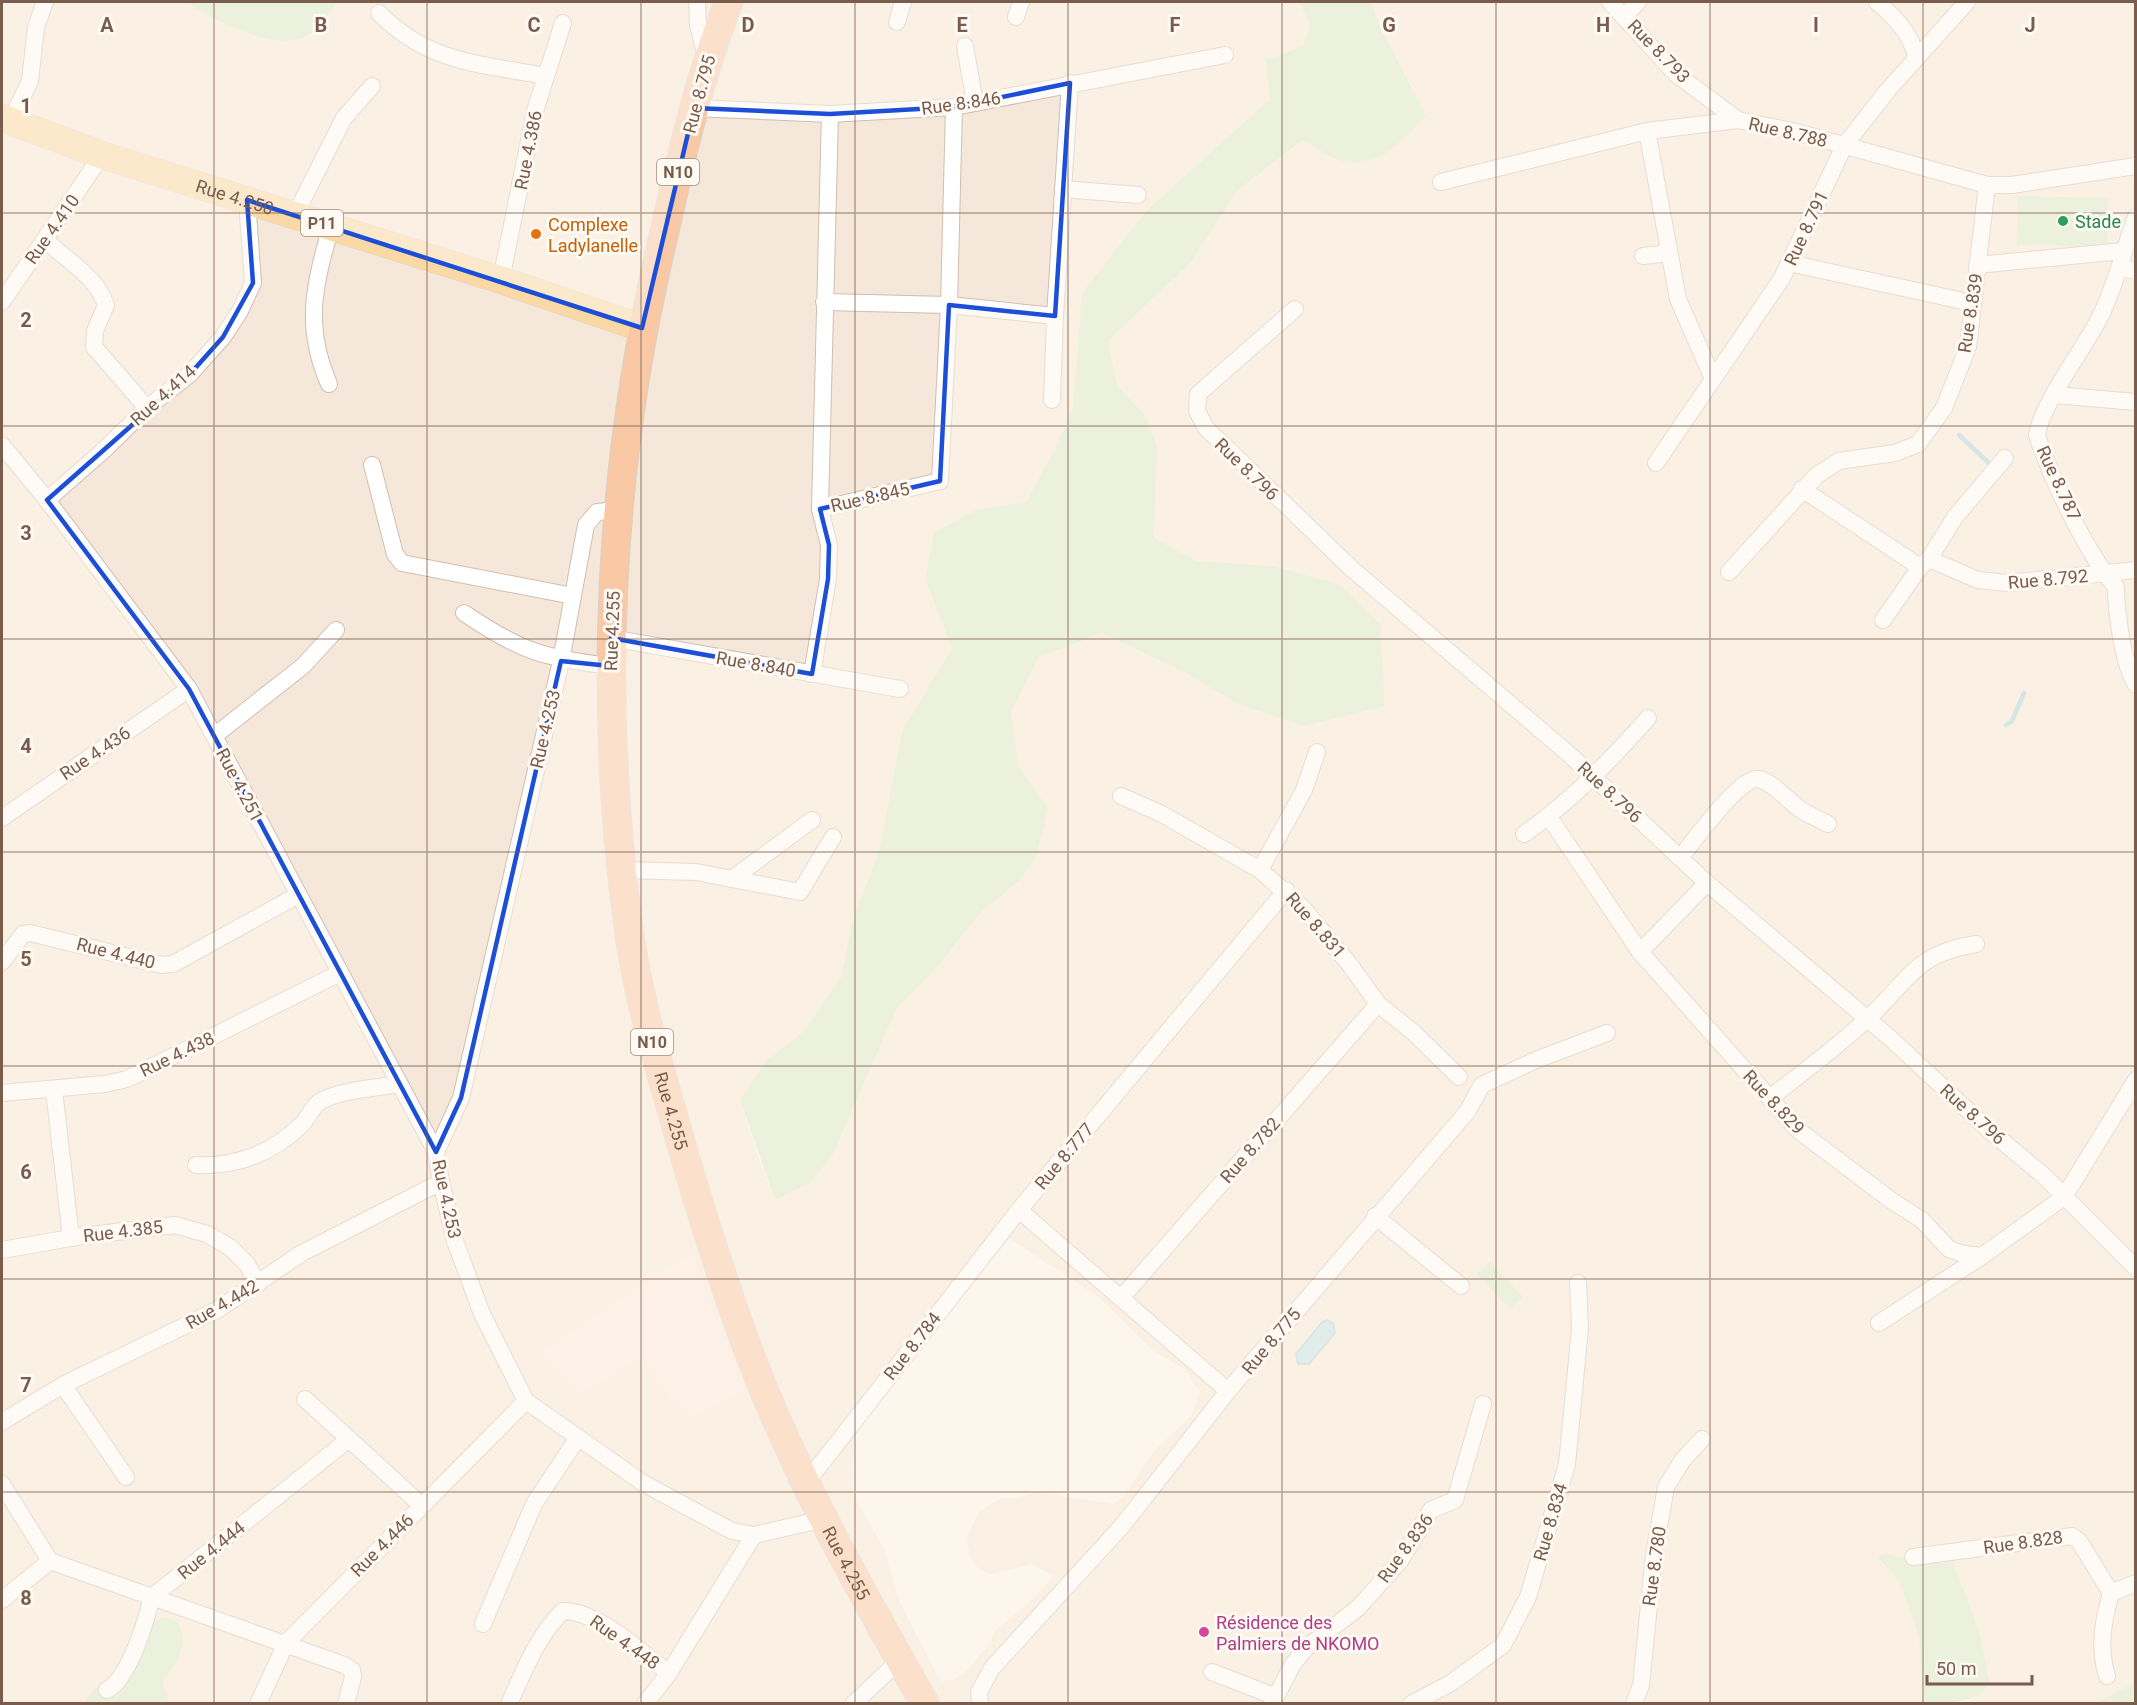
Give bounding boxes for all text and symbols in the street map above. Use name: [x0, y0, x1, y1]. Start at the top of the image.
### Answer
text: A: [100, 13, 114, 37]
text: B: [315, 13, 327, 37]
text: C: [527, 13, 541, 37]
text: D: [742, 13, 755, 37]
text: E: [956, 13, 968, 37]
text: F: [1170, 13, 1181, 37]
text: G: [1382, 13, 1396, 37]
text: H: [1596, 13, 1610, 37]
text: I: [1813, 13, 1819, 37]
text: J: [2024, 13, 2036, 37]
street label: Rue 8.793: [1624, 15, 1694, 87]
street label: Rue 8.795: [678, 53, 720, 135]
street label: Rue 8.846: [920, 87, 1002, 119]
text: 1: [20, 94, 32, 118]
street label: Rue 4.386: [510, 109, 546, 191]
street label: Rue 8.788: [1747, 113, 1829, 151]
road number: N10: [657, 159, 699, 185]
street label: Rue 4.250: [194, 175, 276, 219]
street label: Rue 8.791: [1780, 187, 1832, 269]
street label: Rue 4.410: [20, 190, 84, 268]
road number: P11: [301, 210, 343, 236]
place label: Stade: [2075, 211, 2121, 232]
place label: Complexe Ladylanelle: [548, 214, 638, 256]
marker: Stade: [2056, 214, 2070, 228]
marker: Complexe Ladylanelle: [529, 227, 543, 241]
street label: Rue 8.839: [1953, 272, 1987, 354]
text: 2: [20, 308, 32, 332]
street label: Rue 4.414: [126, 360, 200, 430]
street label: Rue 8.796: [1211, 434, 1283, 504]
street label: Rue 8.787: [2033, 442, 2085, 524]
street label: Rue 8.845: [829, 478, 911, 516]
text: 3: [20, 521, 32, 545]
street label: Rue 8.792: [2007, 565, 2089, 593]
street label: Rue 4.255: [600, 591, 624, 671]
street label: Rue 8.840: [715, 647, 797, 681]
street label: Rue 4.253: [526, 688, 564, 770]
street label: Rue 4.436: [56, 722, 134, 784]
text: 4: [20, 734, 32, 758]
street label: Rue 4.251: [212, 745, 268, 825]
street label: Rue 8.796: [1573, 757, 1647, 827]
street label: Rue 8.831: [1282, 888, 1350, 962]
street label: Rue 4.440: [75, 933, 157, 973]
text: 5: [20, 947, 32, 971]
street label: Rue 4.438: [136, 1027, 218, 1081]
road number: N10: [631, 1029, 673, 1055]
street label: Rue 8.829: [1739, 1065, 1809, 1139]
street label: Rue 4.255: [651, 1069, 693, 1152]
street label: Rue 8.796: [1936, 1079, 2010, 1149]
street label: Rue 8.782: [1216, 1113, 1284, 1187]
street label: Rue 8.777: [1030, 1119, 1098, 1193]
street label: Rue 4.253: [428, 1158, 466, 1240]
text: 6: [20, 1160, 32, 1184]
street label: Rue 4.385: [82, 1216, 164, 1246]
street label: Rue 4.442: [182, 1275, 262, 1333]
street label: Rue 8.775: [1237, 1304, 1305, 1378]
street label: Rue 8.784: [879, 1308, 945, 1384]
text: 7: [20, 1373, 32, 1397]
street label: Rue 8.834: [1529, 1481, 1571, 1563]
street label: Rue 4.446: [346, 1509, 418, 1581]
street label: Rue 8.836: [1373, 1509, 1437, 1587]
street label: Rue 4.444: [173, 1517, 249, 1583]
street label: Rue 4.255: [819, 1522, 875, 1603]
street label: Rue 8.780: [1638, 1525, 1670, 1607]
street label: Rue 8.828: [1982, 1526, 2064, 1558]
text: 8: [20, 1586, 32, 1610]
street label: Rue 4.448: [586, 1610, 664, 1674]
place label: Résidence des Palmiers de NKOMO: [1216, 1612, 1380, 1654]
marker: Résidence des Palmiers de NKOMO: [1197, 1625, 1211, 1639]
scale bar: [1927, 1648, 2032, 1686]
text: 50 m: [1936, 1658, 1976, 1679]

